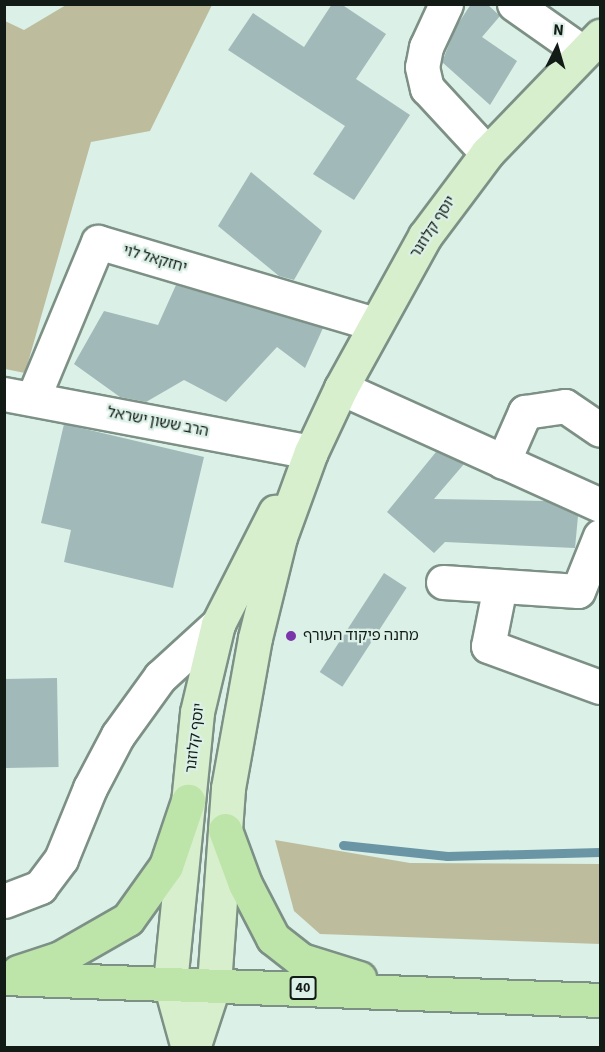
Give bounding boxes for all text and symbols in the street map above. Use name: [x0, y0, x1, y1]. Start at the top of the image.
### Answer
north arrow: [527, 18, 587, 78]
text: N: [552, 19, 565, 41]
street label: יוסף קלוזנר: [406, 193, 460, 261]
street label: יחזקאל לוי: [121, 241, 189, 277]
street label: הרב ששון ישראל: [106, 403, 210, 441]
place label: מחנה פיקוד העורף: [303, 627, 419, 645]
marker: מחנה פיקוד העורף: [284, 629, 298, 643]
street label: יוסף קלוזנר: [182, 702, 208, 774]
road number: 40: [290, 977, 316, 999]

